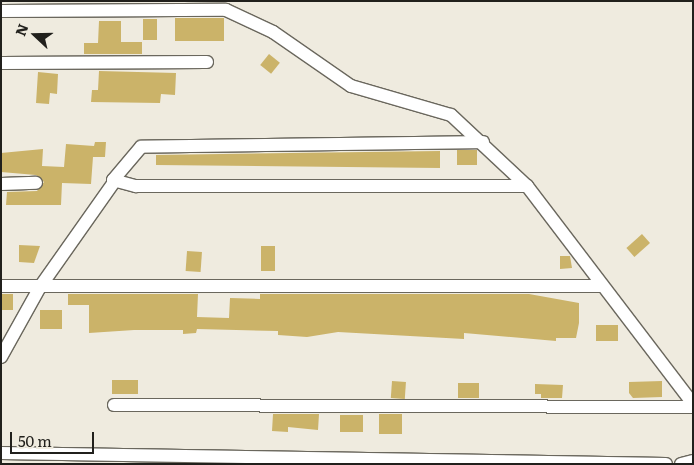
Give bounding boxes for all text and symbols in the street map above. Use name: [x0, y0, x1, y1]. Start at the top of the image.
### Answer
north arrow: [10, 10, 60, 60]
text: N: [10, 21, 32, 39]
scale bar: [12, 422, 96, 454]
text: 50 m: [18, 429, 52, 452]

